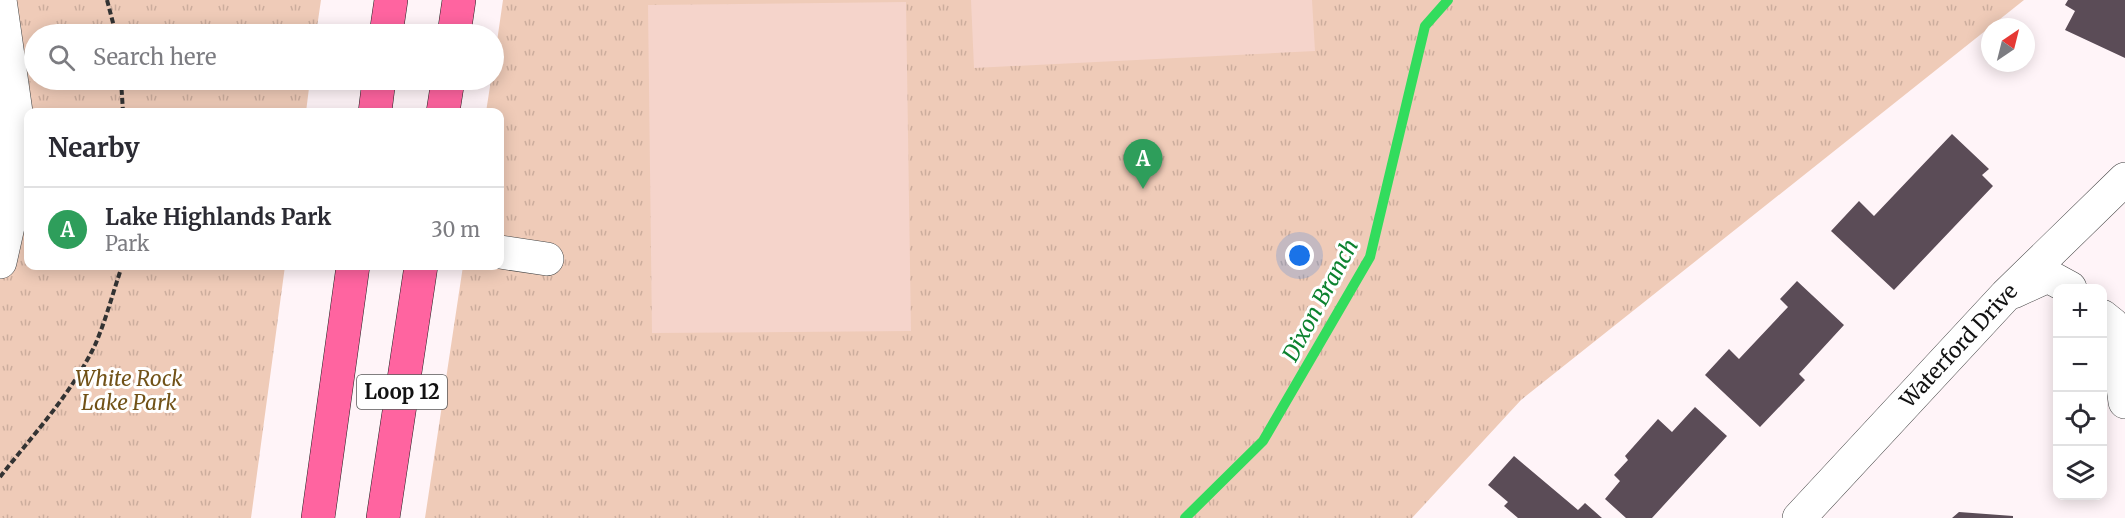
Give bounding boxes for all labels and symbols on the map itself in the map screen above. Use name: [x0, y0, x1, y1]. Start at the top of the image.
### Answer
north arrow: [1981, 18, 2035, 72]
pin: A: [1124, 140, 1162, 189]
water label: Dixon Branch: [1276, 234, 1364, 367]
your location: [1285, 241, 1314, 270]
street label: Waterford Drive: [1893, 278, 2023, 414]
park label: White Rock Lake Park: [75, 365, 183, 416]
road number: Loop 12: [357, 375, 447, 409]

